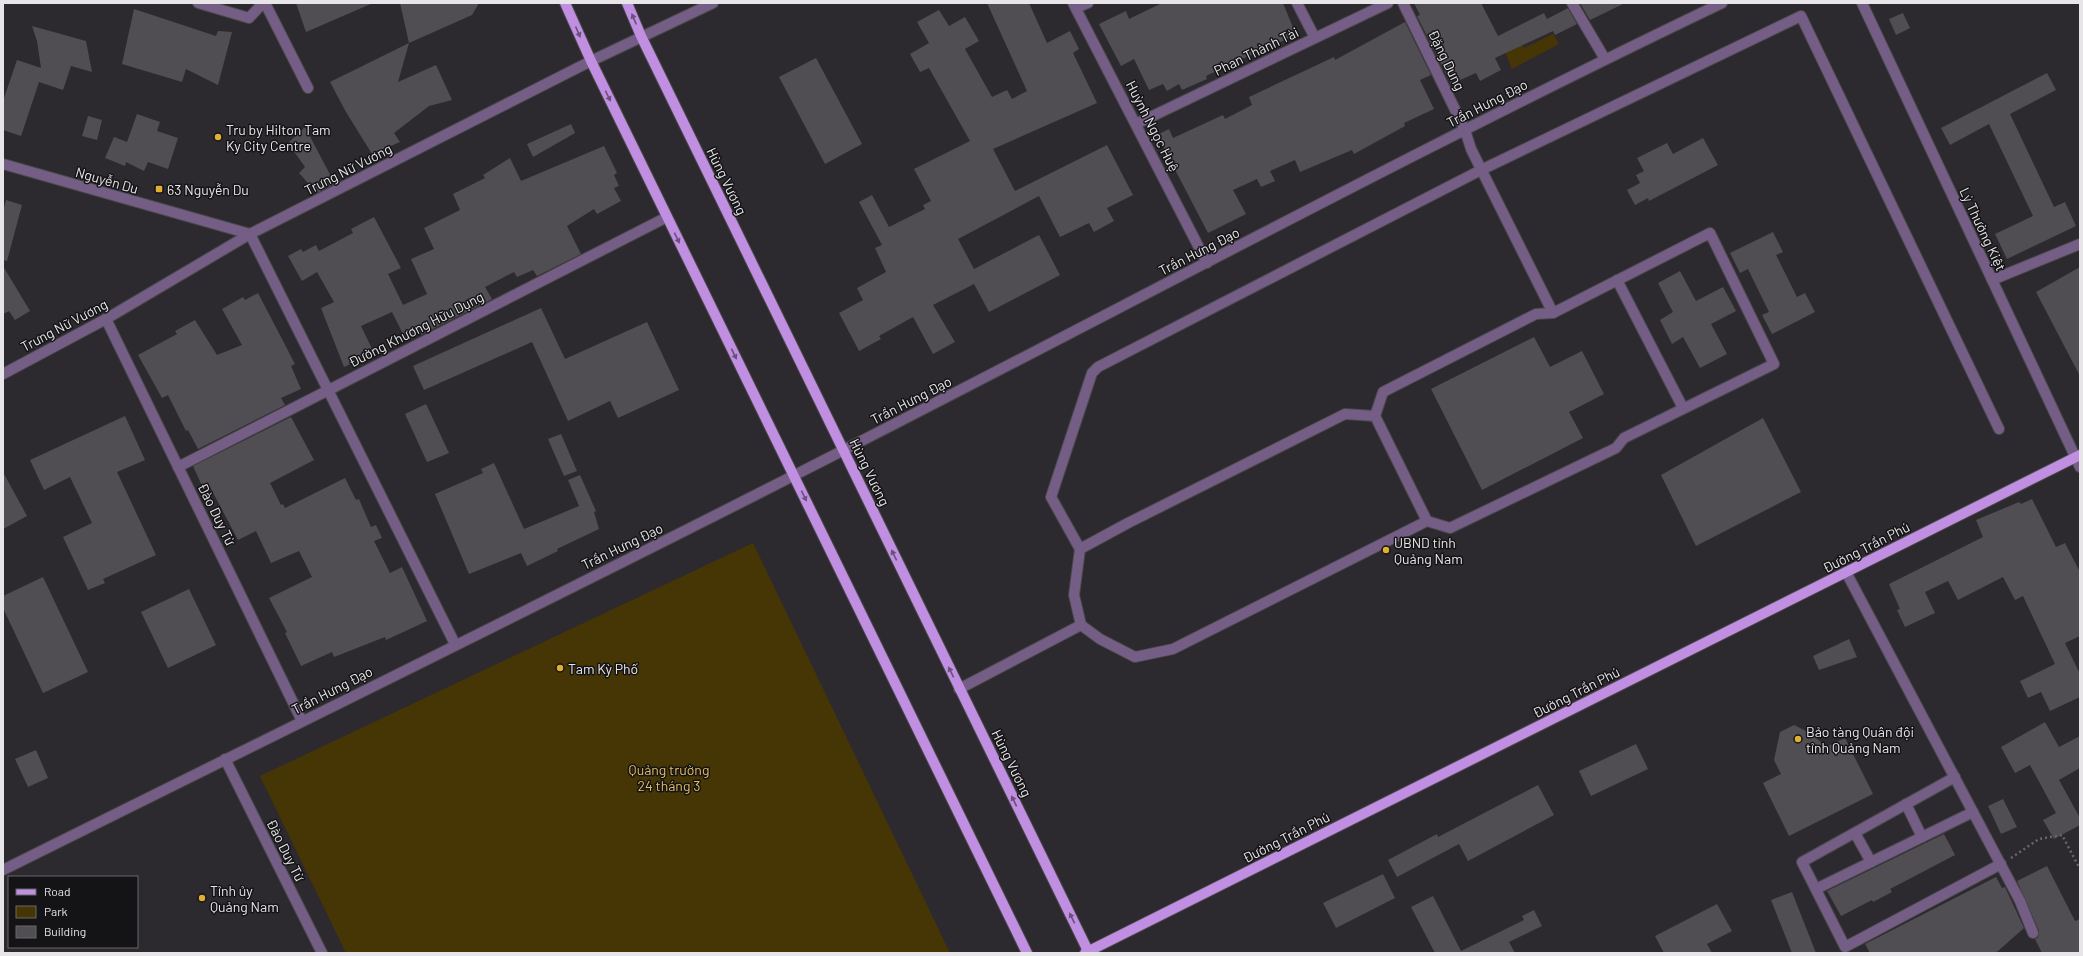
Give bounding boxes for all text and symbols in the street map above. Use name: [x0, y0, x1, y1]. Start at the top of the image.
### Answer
one-way arrow: [631, 14, 637, 25]
street label: Phan Thành Tài: [1211, 23, 1301, 79]
one-way arrow: [575, 26, 581, 37]
street label: Đặng Dung: [1425, 27, 1469, 93]
street label: Trần Hưng Đạo: [1444, 75, 1530, 131]
street label: Huỳnh Ngọc Huệ: [1123, 78, 1183, 174]
one-way arrow: [605, 90, 611, 101]
place label: Tru by Hilton Tam Ky City Centre: [226, 121, 331, 154]
marker: Tru by Hilton Tam Ky City Centre: [213, 132, 223, 142]
street label: Trưng Nữ Vương: [301, 140, 395, 198]
street label: Hùng Vương: [703, 145, 751, 217]
street label: Nguyễn Du: [74, 163, 140, 197]
place label: 63 Nguyễn Du: [167, 181, 249, 198]
marker: 63 Nguyễn Du: [154, 184, 164, 194]
street label: Lý Thường Kiệt: [1956, 185, 2010, 273]
street label: Trần Hưng Đạo: [1156, 223, 1242, 279]
one-way arrow: [674, 232, 680, 243]
street label: Đường Khương Hữu Dụng: [346, 288, 486, 370]
street label: Trưng Nữ Vương: [18, 295, 110, 355]
one-way arrow: [731, 349, 737, 360]
street label: Trần Hưng Đạo: [868, 372, 954, 428]
street label: Hùng Vương: [846, 436, 894, 508]
street label: Đào Duy Từ: [195, 480, 240, 548]
one-way arrow: [801, 490, 807, 502]
street label: Đường Trần Phú: [1820, 518, 1912, 576]
street label: Trần Hưng Đạo: [579, 519, 665, 573]
place label: UBND tỉnh Quảng Nam: [1394, 534, 1463, 567]
marker: UBND tỉnh Quảng Nam: [1381, 545, 1391, 555]
one-way arrow: [891, 549, 897, 561]
place label: Tam Kỳ Phố: [568, 660, 639, 677]
street label: Trần Hưng Đạo: [289, 662, 375, 718]
marker: Tam Kỳ Phố: [555, 663, 565, 673]
street label: Đường Trần Phú: [1530, 663, 1622, 721]
one-way arrow: [948, 666, 954, 678]
place label: Bảo tàng Quân đội tỉnh Quảng Nam: [1806, 723, 1914, 756]
street label: Hùng Vương: [988, 727, 1036, 799]
marker: Bảo tàng Quân đội tỉnh Quảng Nam: [1793, 734, 1803, 744]
park label: Quảng trường 24 tháng 3: [629, 761, 709, 794]
one-way arrow: [1011, 796, 1018, 807]
street label: Đường Trần Phú: [1240, 808, 1332, 866]
street label: Đào Duy Từ: [263, 816, 309, 884]
legend: [8, 876, 138, 948]
place label: Tỉnh ủy Quảng Nam: [210, 882, 279, 915]
text: Road: [44, 884, 71, 898]
marker: Tỉnh ủy Quảng Nam: [197, 893, 207, 903]
text: Park: [44, 904, 68, 918]
one-way arrow: [1069, 912, 1075, 924]
text: Building: [44, 924, 86, 938]

